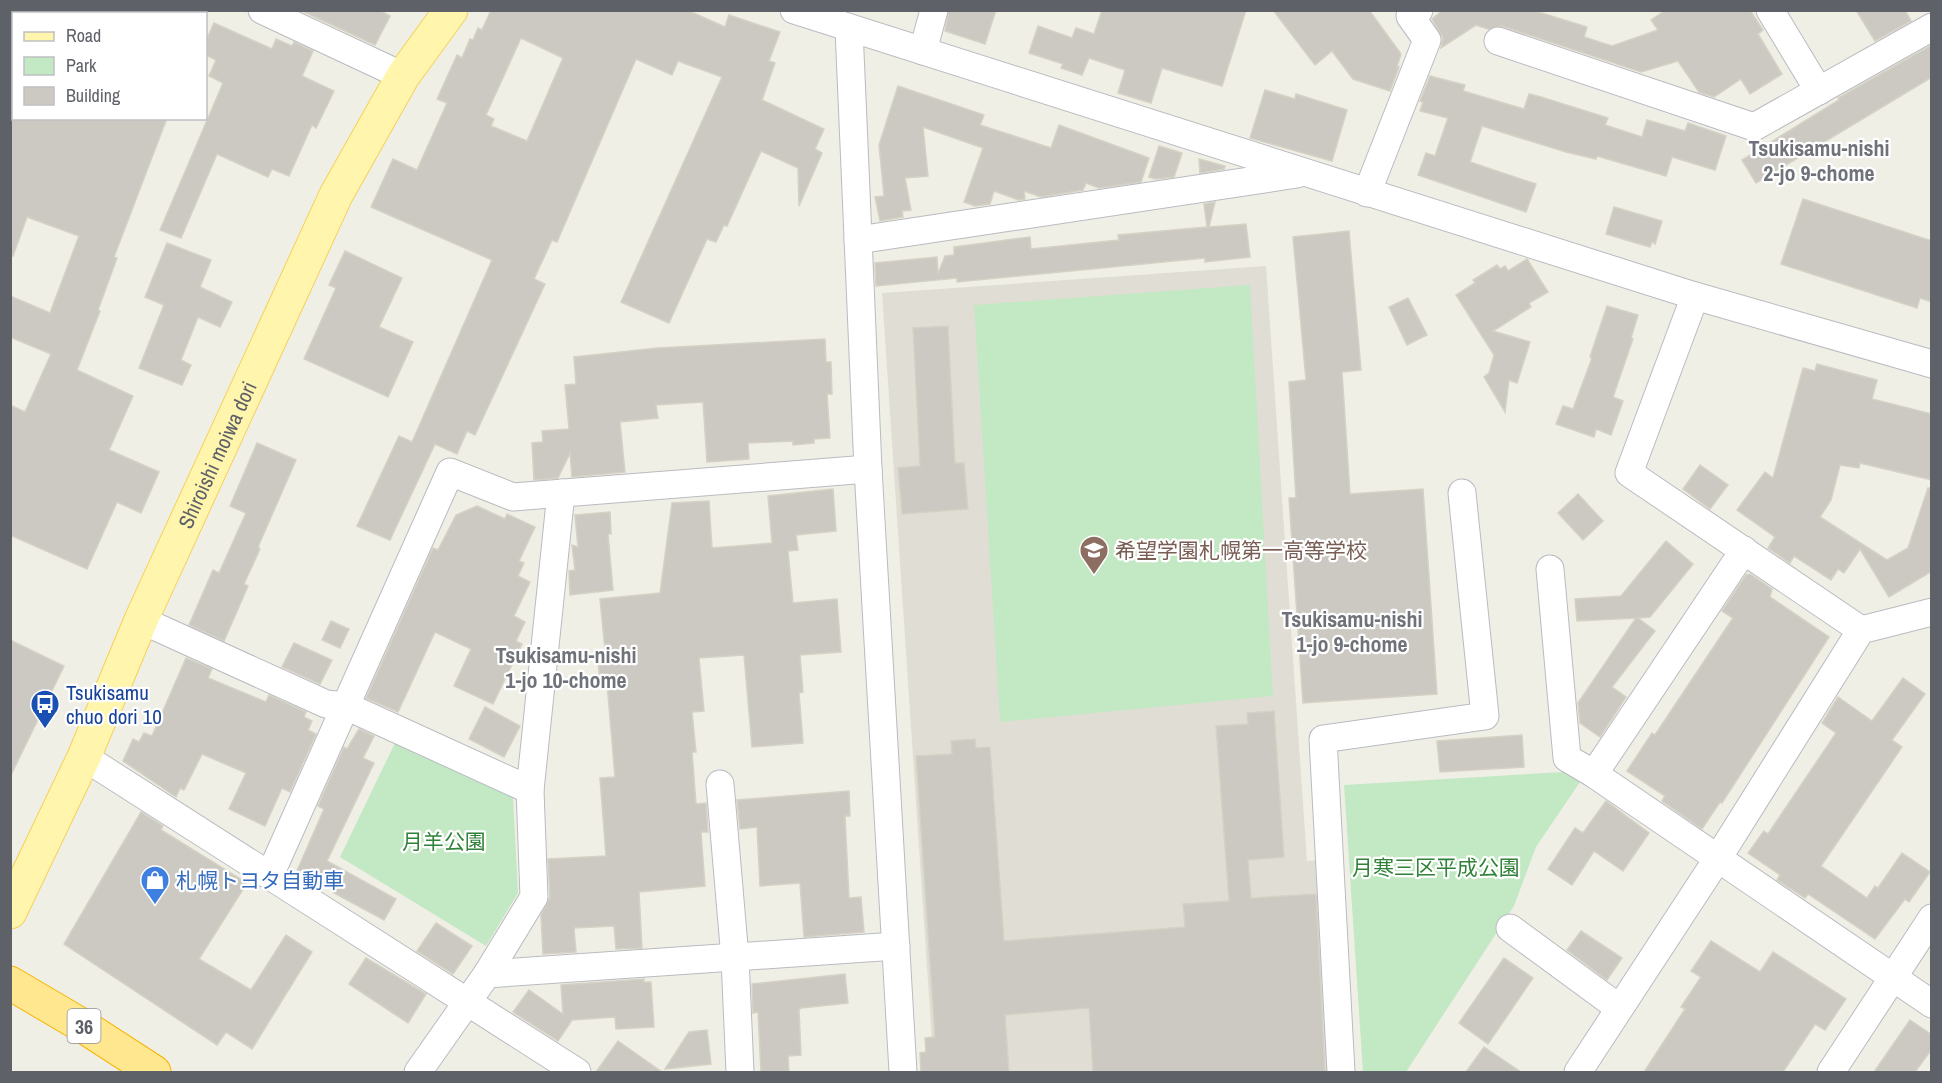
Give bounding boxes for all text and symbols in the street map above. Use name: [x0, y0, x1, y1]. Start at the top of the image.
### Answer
legend: [12, 12, 207, 120]
text: Road: [66, 23, 101, 48]
text: Park: [66, 53, 97, 78]
text: Building: [66, 83, 121, 108]
district label: Tsukisamu-nishi 2-jo 9-chome: [1748, 133, 1890, 188]
street label: Shiroishi moiwa dori: [171, 376, 263, 533]
school or university icon: 希望学園札幌第一高等学校: [1078, 534, 1110, 576]
place label: 希望学園札幌第一高等学校: [1115, 536, 1367, 565]
district label: Tsukisamu-nishi 1-jo 9-chome: [1281, 604, 1423, 659]
district label: Tsukisamu-nishi 1-jo 10-chome: [495, 640, 637, 695]
place label: Tsukisamu chuo dori 10: [66, 678, 162, 731]
bus stop icon: Tsukisamu chuo dori 10: [29, 688, 61, 730]
park label: 月羊公園: [402, 827, 486, 856]
park label: 月寒三区平成公園: [1352, 853, 1520, 882]
shop icon: 札幌トヨタ自動車: [139, 864, 171, 906]
place label: 札幌トヨタ自動車: [176, 866, 344, 895]
road number: 36: [68, 1009, 100, 1043]

